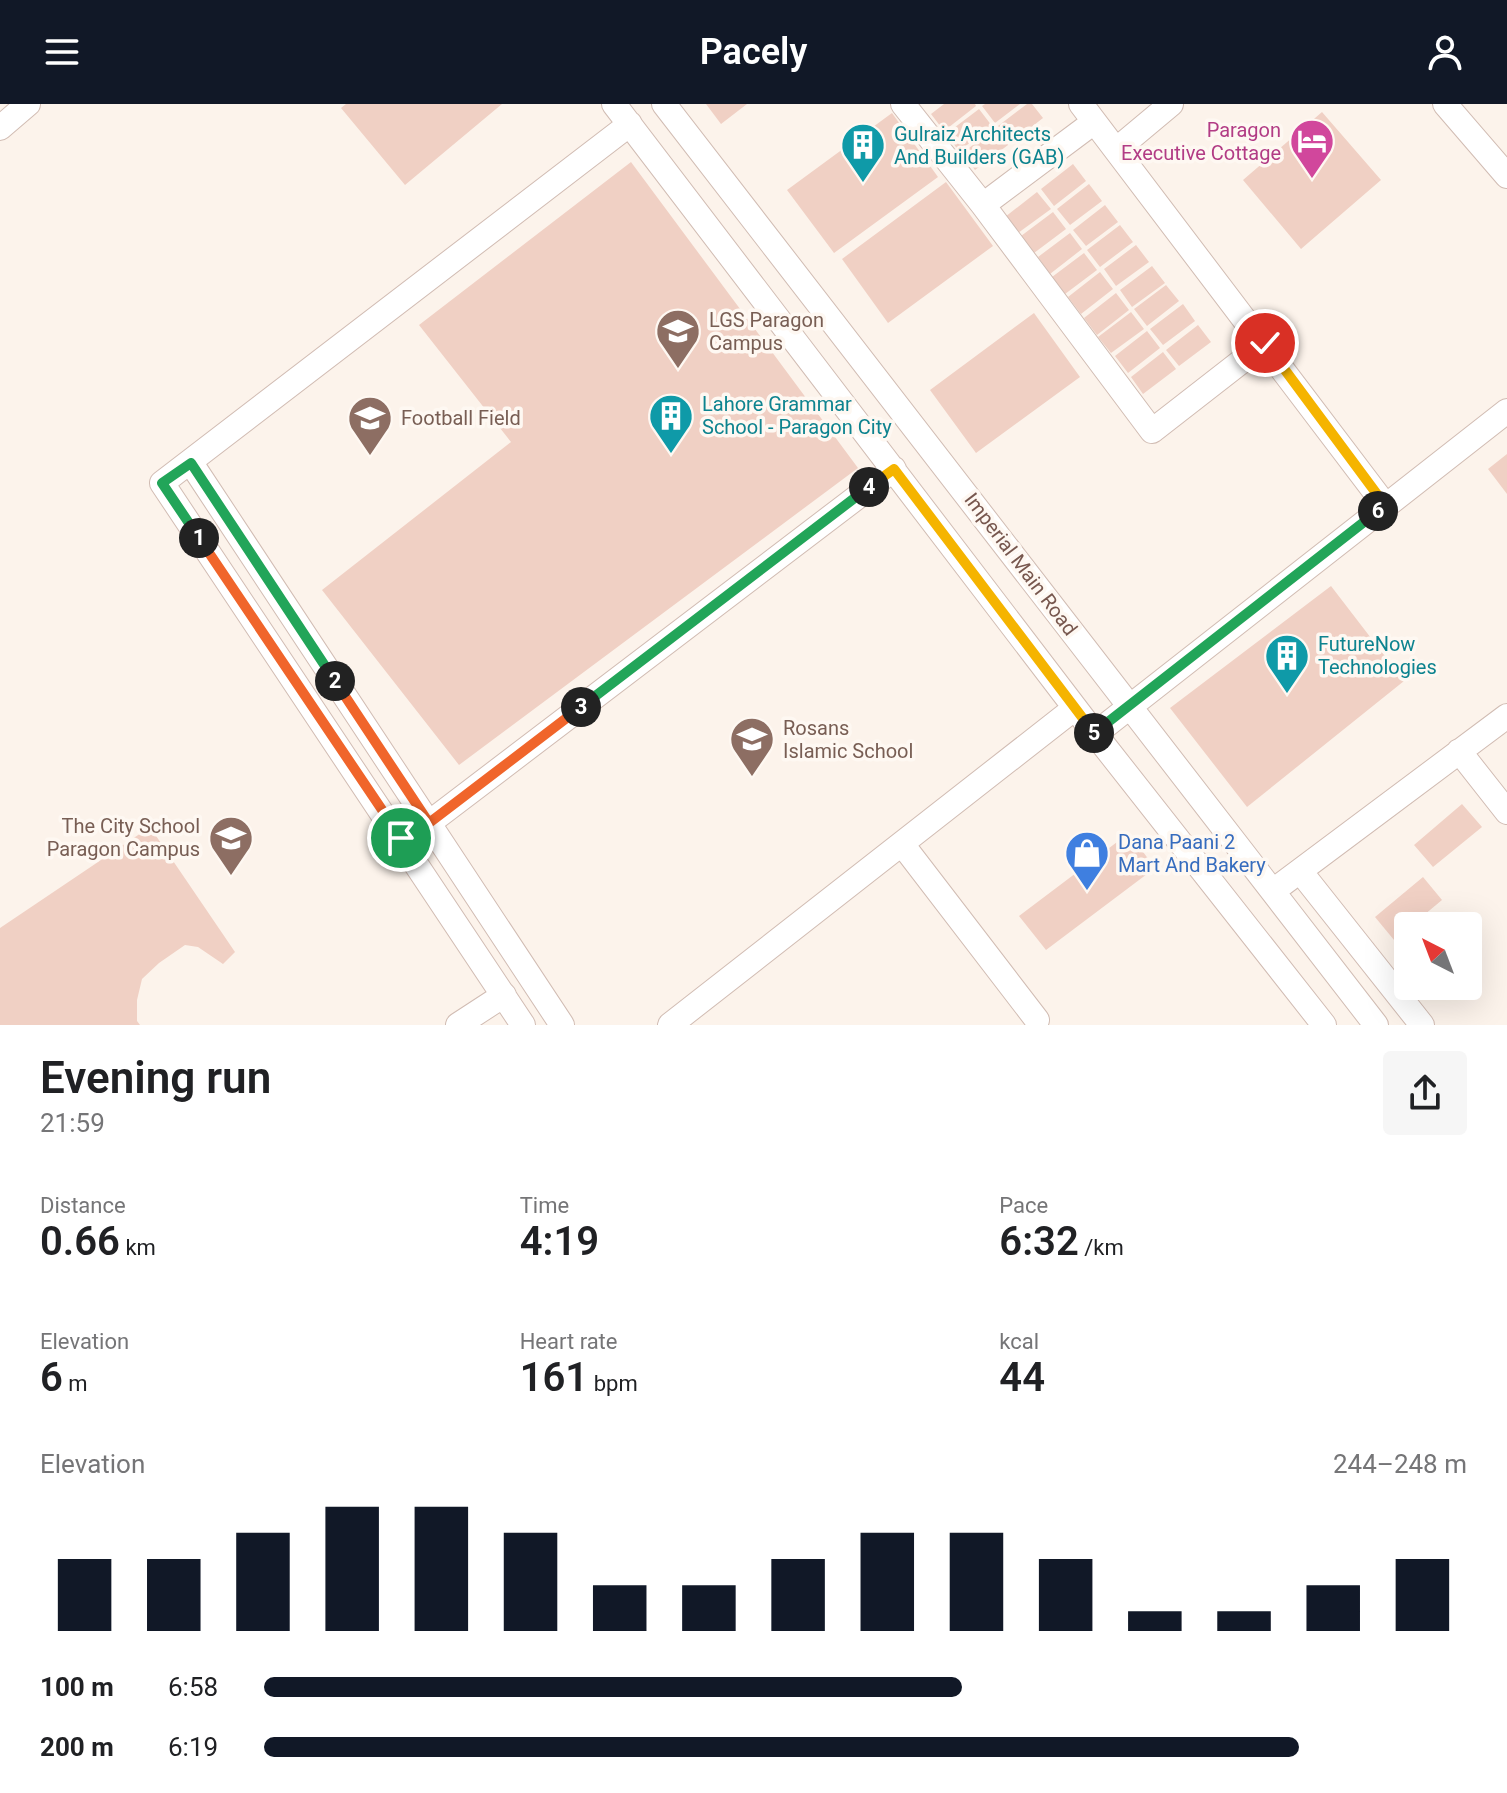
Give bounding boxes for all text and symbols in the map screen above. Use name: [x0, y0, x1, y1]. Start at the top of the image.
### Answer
icon: menu: [40, 30, 84, 74]
icon: person: [1423, 30, 1467, 74]
text: Pacely: [700, 31, 807, 73]
hotel icon: Paragon Executive Cottage: [1288, 117, 1336, 180]
place label: Paragon Executive Cottage: [1121, 118, 1281, 165]
building icon: Gulraiz Architects And Builders (GAB): [839, 121, 887, 184]
place label: Gulraiz Architects And Builders (GAB): [894, 122, 1064, 169]
school or university icon: LGS Paragon Campus: [654, 307, 702, 370]
place label: LGS Paragon Campus: [709, 308, 824, 355]
pin: [1231, 309, 1299, 377]
icon: check: [1243, 321, 1287, 365]
building icon: Lahore Grammar School - Paragon City: [647, 392, 695, 455]
place label: Lahore Grammar School - Paragon City: [702, 392, 892, 439]
school or university icon: Football Field: [346, 394, 394, 457]
place label: Football Field: [401, 406, 521, 430]
pin: 4: [849, 467, 889, 507]
text: 4: [863, 474, 875, 499]
street label: Imperial Main Road: [960, 488, 1082, 640]
pin: 6: [1358, 491, 1398, 531]
text: 6: [1372, 498, 1384, 523]
pin: 1: [179, 518, 219, 558]
text: 1: [193, 525, 205, 550]
building icon: FutureNow Technologies: [1263, 632, 1311, 695]
place label: FutureNow Technologies: [1318, 632, 1437, 679]
pin: 2: [315, 661, 355, 701]
text: 2: [329, 668, 341, 693]
pin: 3: [561, 687, 601, 727]
text: 3: [575, 694, 587, 719]
pin: 5: [1074, 713, 1114, 753]
school or university icon: Rosans Islamic School: [728, 715, 776, 778]
place label: Rosans Islamic School: [783, 716, 913, 763]
text: 5: [1088, 720, 1100, 745]
pin: [367, 804, 435, 872]
place label: The City School Paragon Campus: [47, 814, 200, 861]
school or university icon: The City School Paragon Campus: [207, 814, 255, 877]
icon: arrive: [379, 816, 423, 860]
shop icon: Dana Paani 2 Mart And Bakery: [1063, 829, 1111, 892]
place label: Dana Paani 2 Mart And Bakery: [1118, 830, 1266, 877]
north arrow: [1394, 912, 1482, 1000]
map controls: [1394, 912, 1482, 1000]
button: share: [1383, 1051, 1467, 1135]
text: Evening run: [40, 1052, 271, 1104]
text: 21:59: [40, 1108, 105, 1138]
text: Distance: [40, 1193, 126, 1218]
text: Time: [520, 1193, 569, 1218]
text: Pace: [999, 1193, 1048, 1218]
text: 0.66: [40, 1218, 120, 1265]
text: 4:19: [520, 1218, 599, 1265]
text: 6:32: [999, 1218, 1079, 1265]
text: km: [120, 1235, 156, 1260]
text: /km: [1079, 1235, 1124, 1260]
text: Elevation: [40, 1329, 129, 1354]
text: Heart rate: [520, 1329, 618, 1354]
text: kcal: [999, 1329, 1039, 1354]
text: 6: [40, 1354, 63, 1401]
text: 161: [520, 1354, 588, 1401]
text: 44: [999, 1354, 1045, 1401]
text: m: [63, 1371, 88, 1396]
text: bpm: [588, 1371, 638, 1396]
text: Elevation: [40, 1449, 145, 1479]
text: 244–248 m: [1333, 1449, 1467, 1479]
text: 100 m: [40, 1672, 114, 1702]
text: 6:58: [168, 1672, 218, 1702]
text: 200 m: [40, 1732, 114, 1762]
text: 6:19: [168, 1732, 218, 1762]

